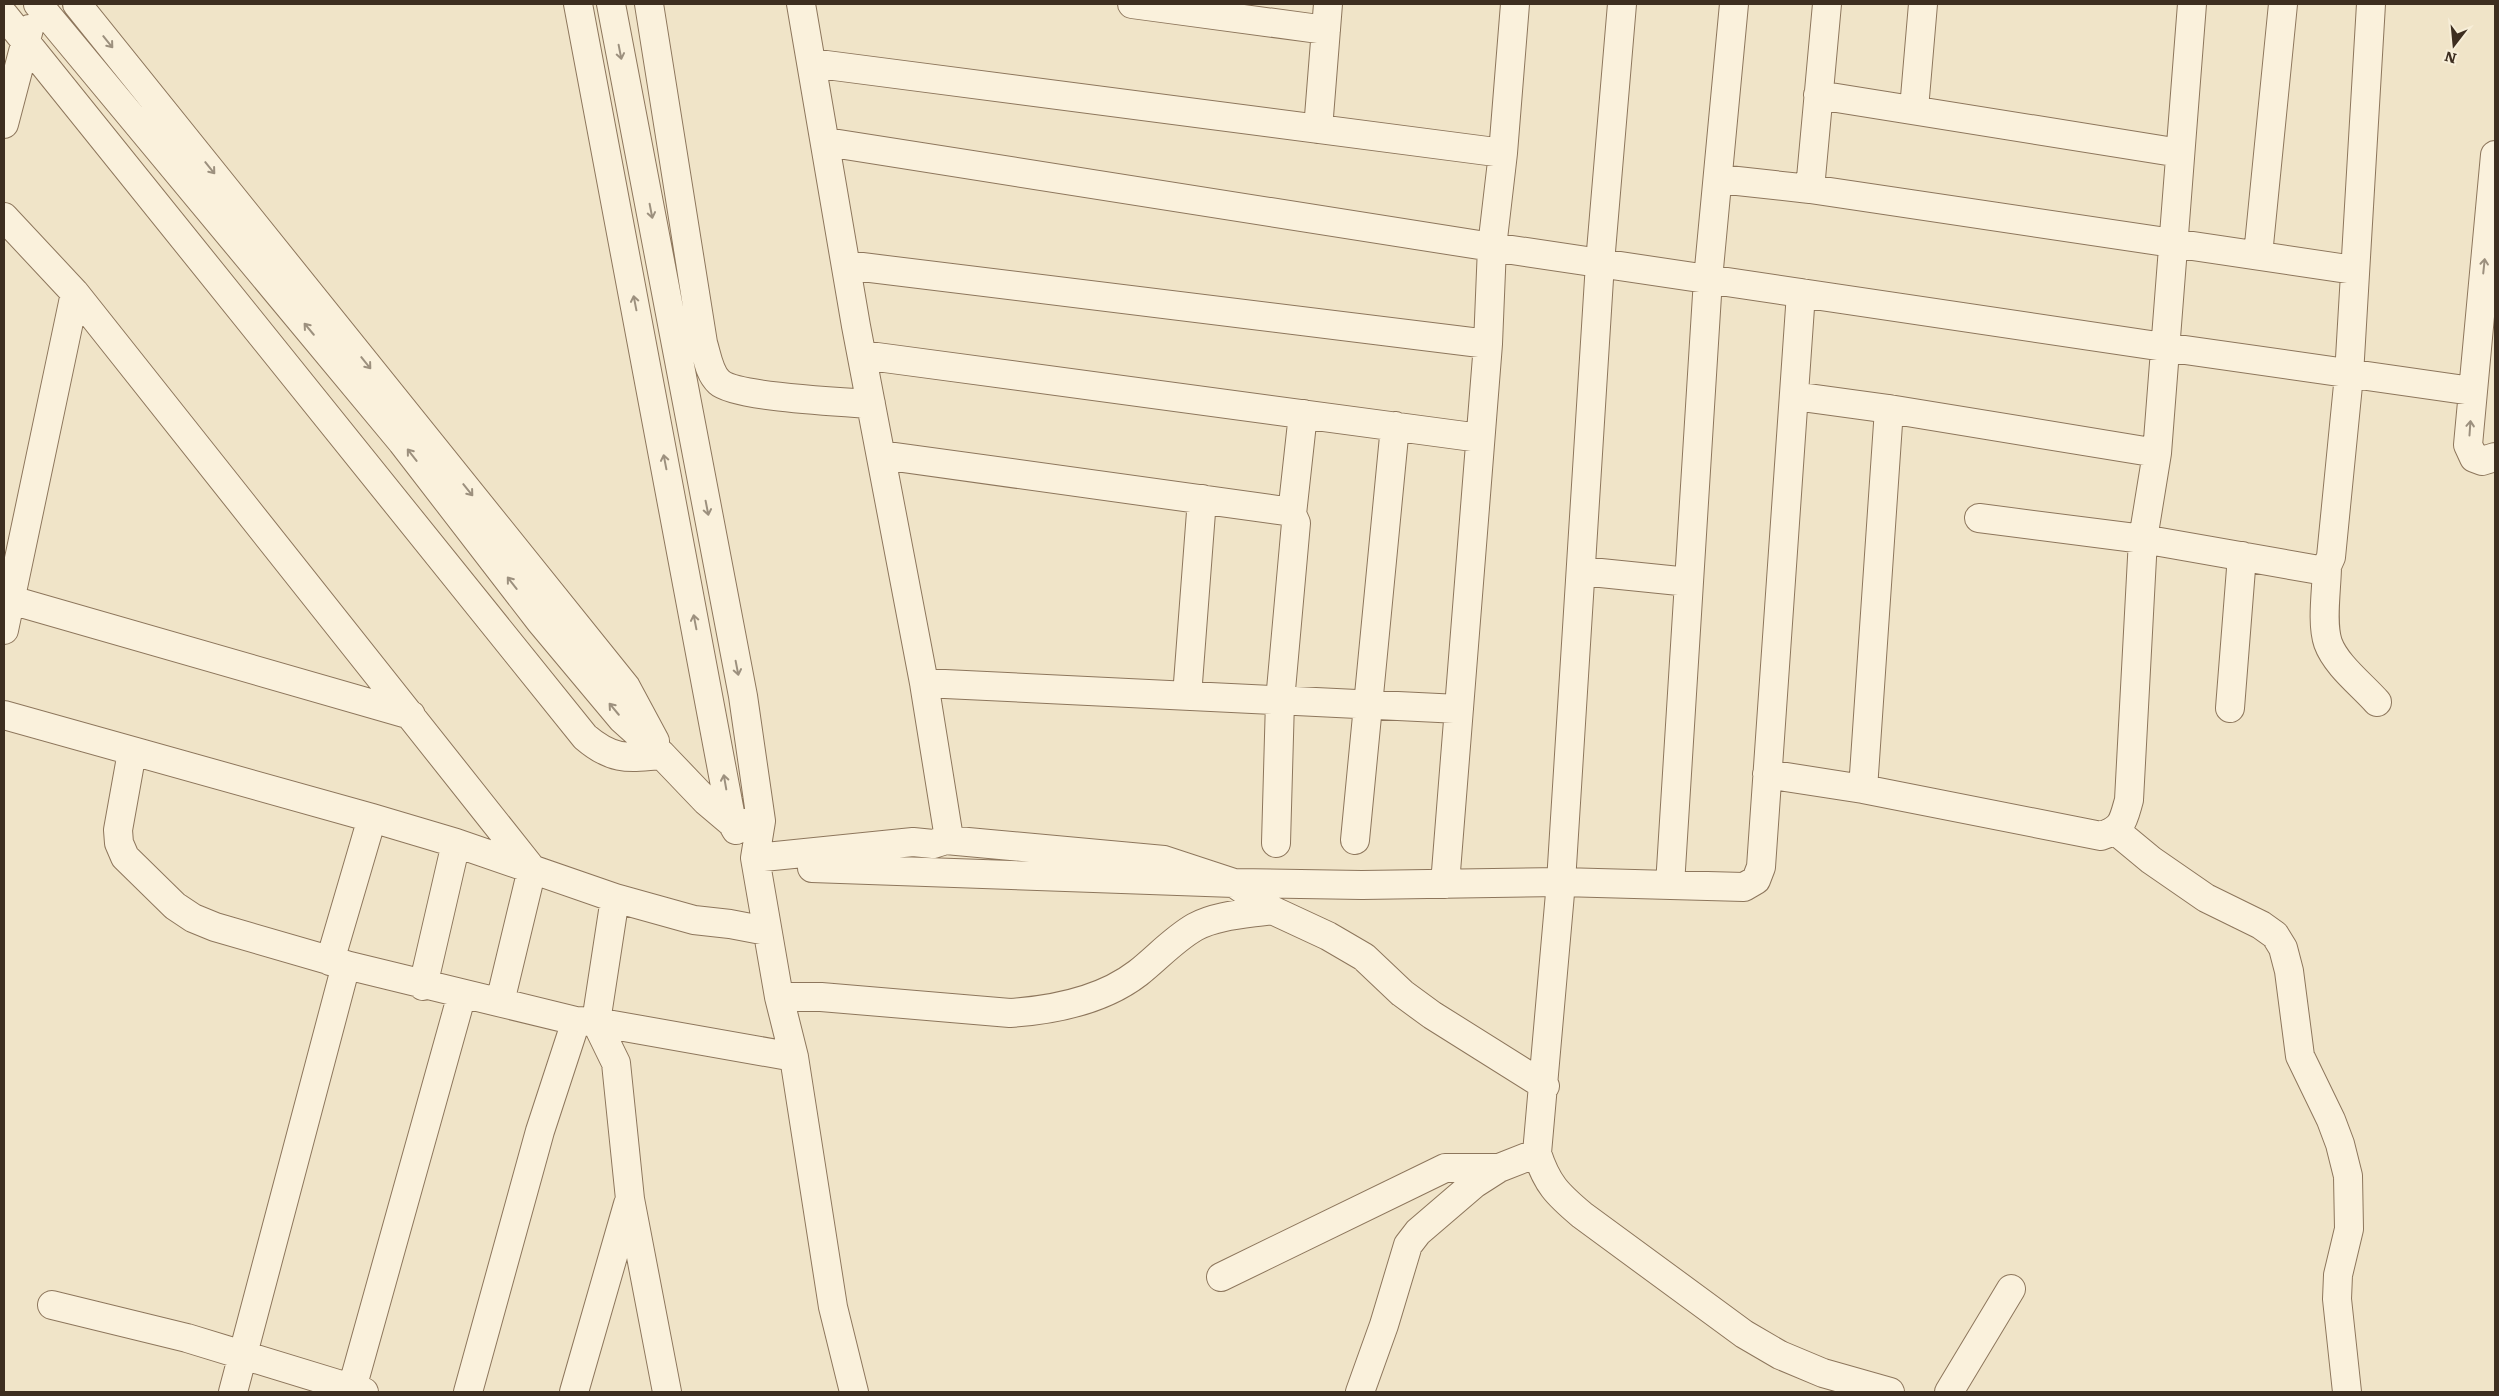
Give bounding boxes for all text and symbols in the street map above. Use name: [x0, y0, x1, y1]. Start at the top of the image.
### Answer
north arrow: [2429, 20, 2479, 70]
one-way arrow: [102, 35, 113, 48]
one-way arrow: [616, 43, 626, 59]
text: N: [2441, 47, 2459, 70]
one-way arrow: [204, 161, 215, 174]
one-way arrow: [646, 203, 656, 219]
one-way arrow: [2480, 258, 2489, 274]
one-way arrow: [630, 295, 639, 311]
one-way arrow: [303, 323, 315, 336]
one-way arrow: [361, 356, 372, 369]
one-way arrow: [2465, 420, 2474, 436]
one-way arrow: [407, 449, 418, 462]
one-way arrow: [660, 455, 670, 471]
one-way arrow: [463, 483, 474, 496]
one-way arrow: [703, 500, 713, 516]
one-way arrow: [506, 577, 517, 590]
one-way arrow: [690, 614, 700, 630]
one-way arrow: [733, 660, 743, 676]
one-way arrow: [609, 703, 620, 716]
one-way arrow: [719, 774, 729, 790]

